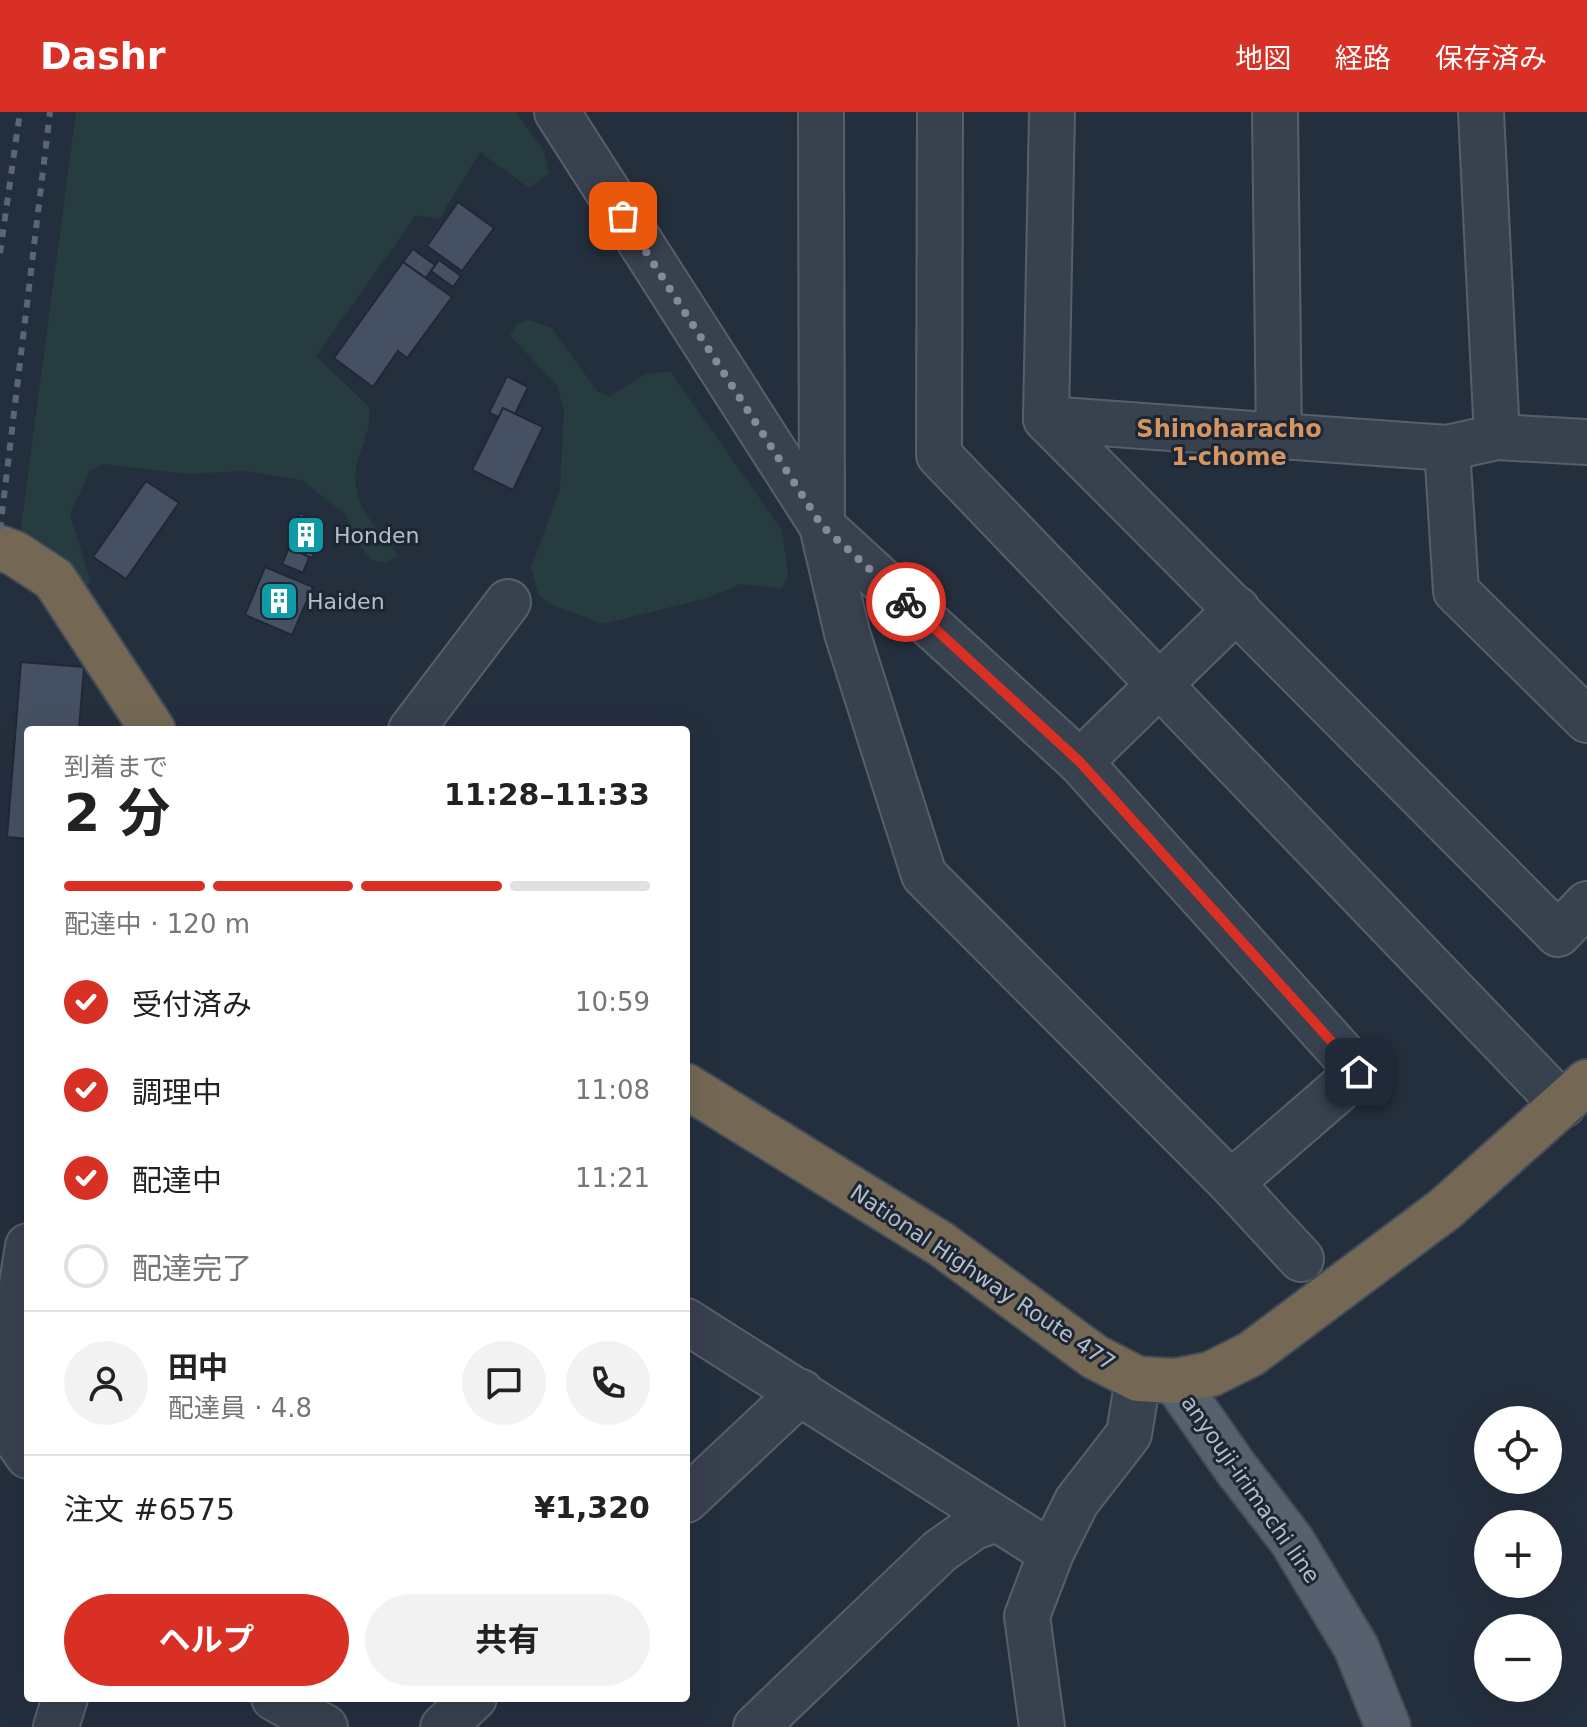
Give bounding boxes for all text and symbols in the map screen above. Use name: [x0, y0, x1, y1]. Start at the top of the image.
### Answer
text: Dashr: [40, 34, 166, 78]
text: 地図: [1235, 42, 1291, 75]
text: 経路: [1335, 42, 1391, 75]
text: 保存済み: [1435, 42, 1547, 75]
pin: [589, 182, 657, 250]
icon: bag: [601, 194, 645, 238]
district label: Shinoharacho 1-chome: [1136, 415, 1322, 471]
building icon: Honden: [285, 514, 327, 556]
place label: Honden: [334, 523, 419, 548]
courier: [866, 562, 946, 642]
building icon: Haiden: [258, 580, 300, 622]
icon: bike: [884, 580, 928, 624]
place label: Haiden: [307, 589, 385, 614]
text: 到着まで: [64, 752, 168, 782]
text: 11:28–11:33: [444, 777, 650, 812]
text: 2 分: [64, 783, 170, 843]
text: 配達中 · 120 m: [64, 909, 250, 939]
icon: check: [64, 980, 108, 1024]
text: 受付済み: [132, 987, 252, 1022]
text: 10:59: [575, 987, 650, 1017]
pin: [1325, 1038, 1393, 1106]
icon: home: [1337, 1050, 1381, 1094]
icon: check: [64, 1068, 108, 1112]
text: 調理中: [132, 1075, 222, 1110]
text: 11:08: [575, 1075, 650, 1105]
icon: check: [64, 1156, 108, 1200]
text: 配達中: [132, 1163, 222, 1198]
text: 11:21: [575, 1163, 650, 1193]
street label: National Highway Route 477: [846, 1179, 1120, 1375]
text: 配達完了: [132, 1251, 252, 1286]
button: person: [64, 1341, 148, 1425]
button: chat: [462, 1341, 546, 1425]
button: phone: [566, 1341, 650, 1425]
text: 田中: [168, 1350, 228, 1385]
street label: anyouji-irimachi line: [1176, 1391, 1325, 1588]
text: 配達員 · 4.8: [168, 1393, 312, 1423]
map controls: [1474, 1406, 1562, 1702]
button: locate: [1474, 1406, 1562, 1494]
text: ¥1,320: [534, 1490, 650, 1525]
text: 注文 #6575: [64, 1492, 235, 1527]
button: +: [1474, 1510, 1562, 1598]
button: ヘルプ: [64, 1594, 349, 1686]
button: 共有: [365, 1594, 650, 1686]
button: −: [1474, 1614, 1562, 1702]

